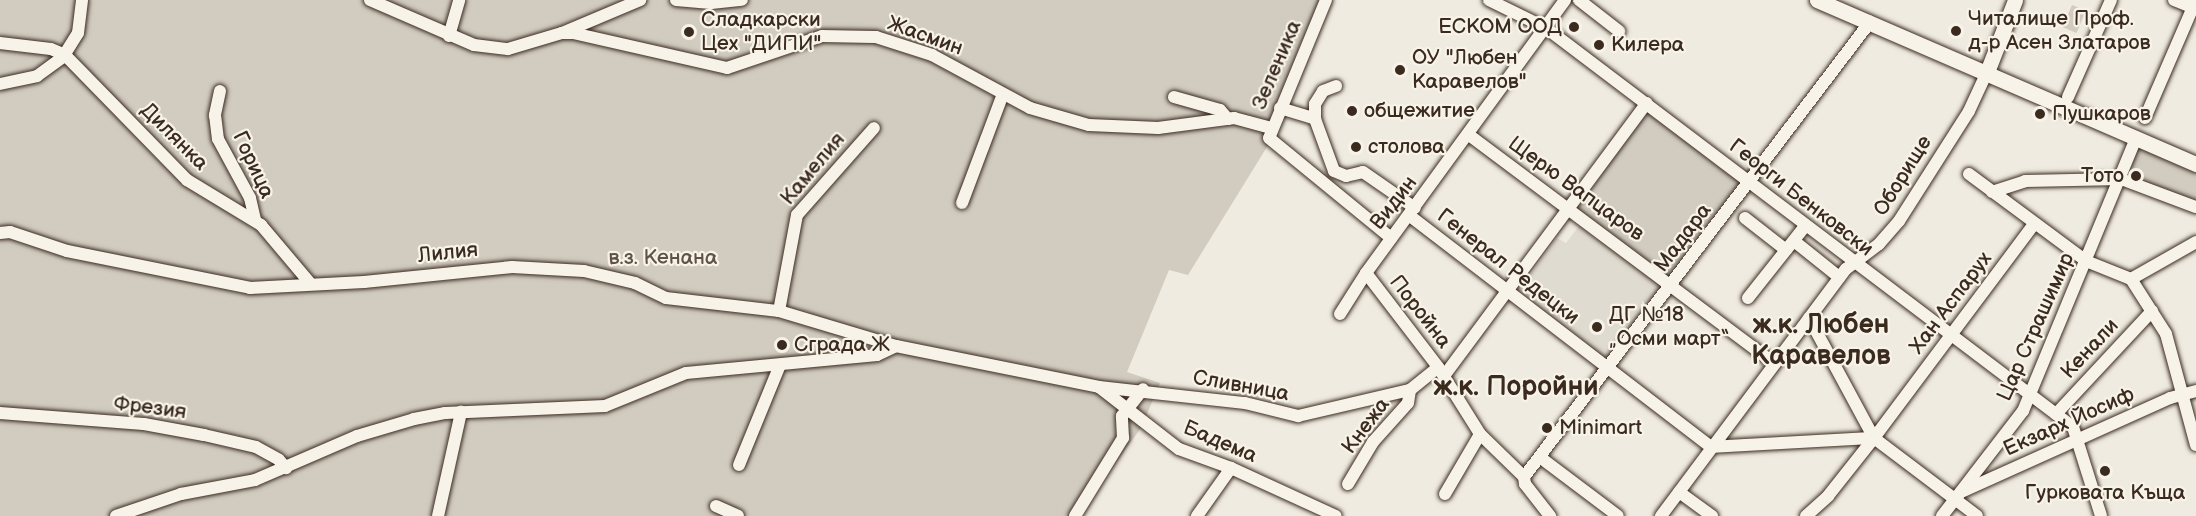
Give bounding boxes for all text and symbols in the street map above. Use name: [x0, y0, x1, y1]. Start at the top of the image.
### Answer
place label: Читалище Проф. д-р Асен Златаров: [1968, 6, 2150, 56]
place label: Сладкарски Цех "ДИПИ": [701, 7, 821, 57]
street label: Жасмин: [884, 11, 966, 61]
place label: ЕСКОМ ООД: [1438, 14, 1562, 40]
street label: Зеленика: [1247, 17, 1307, 113]
marker: ЕСКОМ ООД: [1567, 20, 1581, 34]
marker: Читалище Проф. д-р Асен Златаров: [1949, 24, 1963, 38]
marker: Сладкарски Цех "ДИПИ": [682, 25, 696, 39]
place label: Килера: [1611, 32, 1684, 58]
marker: Килера: [1592, 38, 1606, 52]
place label: ОУ "Любен Каравелов": [1412, 45, 1527, 95]
marker: ОУ "Любен Каравелов": [1393, 63, 1407, 77]
street label: Дилянка: [135, 98, 213, 176]
place label: общежитие: [1364, 98, 1475, 124]
place label: Пушкаров: [2052, 101, 2151, 127]
marker: общежитие: [1345, 104, 1359, 118]
marker: Пушкаров: [2033, 107, 2047, 121]
street label: Горица: [227, 128, 279, 202]
street label: Камелия: [775, 128, 851, 210]
street label: Щерю Вапцаров: [1503, 131, 1649, 247]
street label: Оборище: [1868, 131, 1938, 221]
place label: столова: [1368, 134, 1445, 160]
street label: Георги Бенковски: [1724, 134, 1878, 262]
marker: столова: [1349, 140, 1363, 154]
place label: Тото: [2081, 163, 2124, 189]
marker: Тото: [2129, 169, 2143, 183]
street label: Видин: [1365, 171, 1423, 235]
street label: Мадара: [1649, 199, 1717, 277]
street label: Генерал Редецки: [1432, 204, 1584, 330]
street label: Лилия: [417, 237, 479, 269]
park label: в.з. Кенана: [609, 245, 717, 271]
street label: Хан Аспарух: [1904, 247, 1998, 359]
street label: Цар Страшимир: [1992, 249, 2080, 405]
street label: Поройна: [1384, 270, 1456, 354]
place label: ДГ №18 „Осми март“: [1609, 302, 1729, 352]
district label: ж.к. Любен Каравелов: [1751, 309, 1891, 372]
street label: Кенали: [2056, 314, 2124, 384]
marker: ДГ №18 „Осми март“: [1590, 320, 1604, 334]
place label: Сграда Ж: [794, 332, 890, 358]
marker: Сграда Ж: [775, 338, 789, 352]
street label: Сливница: [1191, 365, 1291, 407]
district label: ж.к. Поройни: [1434, 372, 1598, 404]
street label: Екзарх Йосиф: [2000, 382, 2138, 462]
street label: Фрезия: [112, 391, 188, 425]
street label: Кнежа: [1337, 393, 1395, 459]
street label: Бадема: [1179, 415, 1261, 469]
place label: Minimart: [1559, 415, 1642, 441]
marker: Minimart: [1540, 421, 1554, 435]
marker: Гурковата Къща: [2098, 464, 2112, 478]
place label: Гурковата Къща: [2025, 480, 2185, 506]

